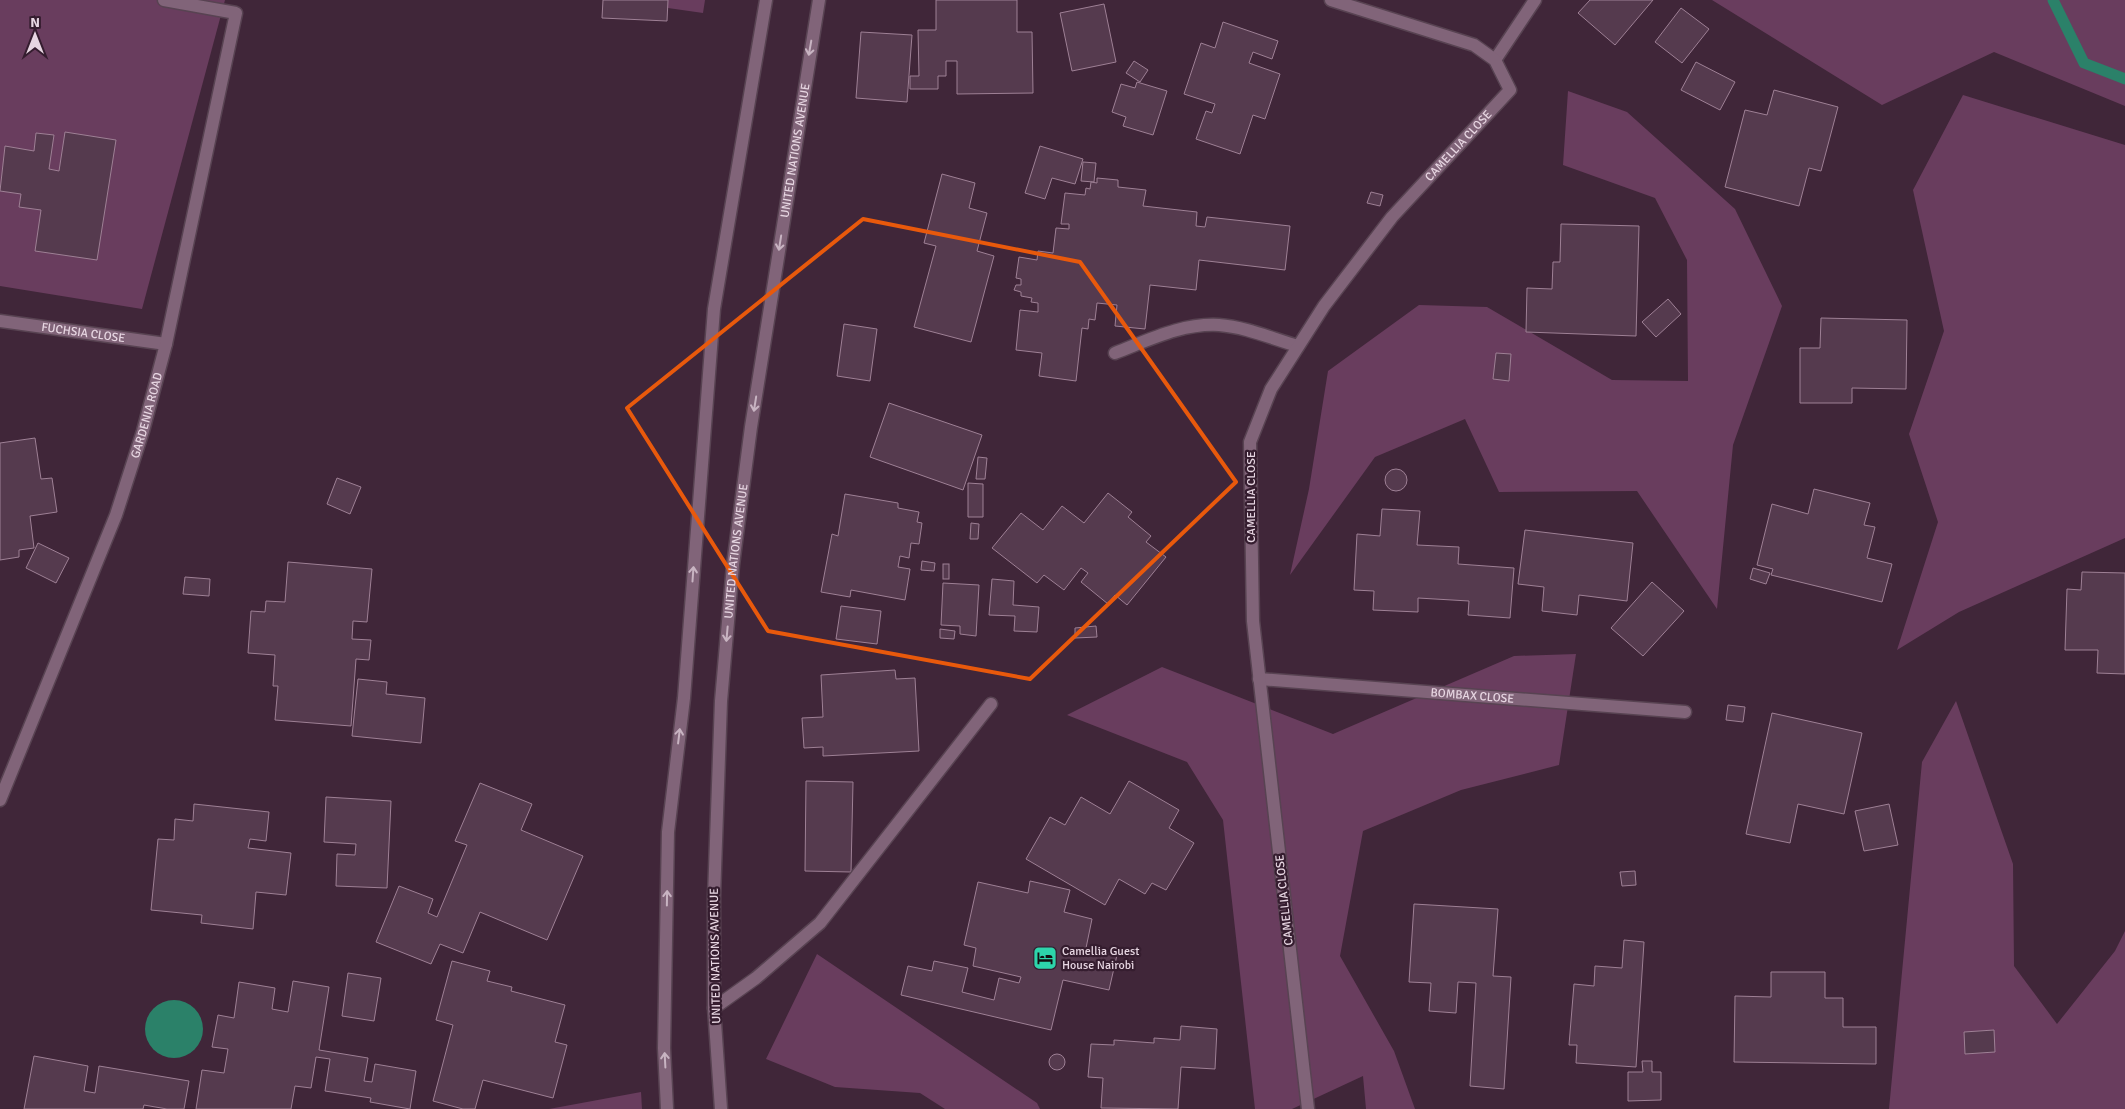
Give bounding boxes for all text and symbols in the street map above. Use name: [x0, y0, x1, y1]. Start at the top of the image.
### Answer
north arrow: [10, 10, 60, 60]
text: N: [30, 14, 40, 31]
one-way arrow: [805, 40, 815, 56]
street label: UNITED NATIONS AVENUE: [777, 82, 814, 219]
street label: CAMELLIA CLOSE: [1422, 107, 1495, 185]
one-way arrow: [774, 235, 784, 251]
street label: FUCHSIA CLOSE: [40, 320, 126, 346]
street label: GARDENIA ROAD: [128, 371, 166, 460]
one-way arrow: [749, 395, 759, 411]
street label: CAMELLIA CLOSE: [1244, 451, 1259, 543]
street label: UNITED NATIONS AVENUE: [721, 483, 752, 619]
one-way arrow: [689, 566, 698, 582]
one-way arrow: [722, 626, 732, 642]
street label: BOMBAX CLOSE: [1430, 685, 1515, 707]
one-way arrow: [674, 728, 684, 744]
street label: CAMELLIA CLOSE: [1272, 854, 1297, 946]
street label: UNITED NATIONS AVENUE: [707, 888, 724, 1024]
one-way arrow: [662, 890, 671, 906]
place label: Camellia Guest House Nairobi: [1062, 944, 1139, 973]
hotel icon: Camellia Guest House Nairobi: [1032, 945, 1058, 971]
one-way arrow: [660, 1053, 669, 1069]

